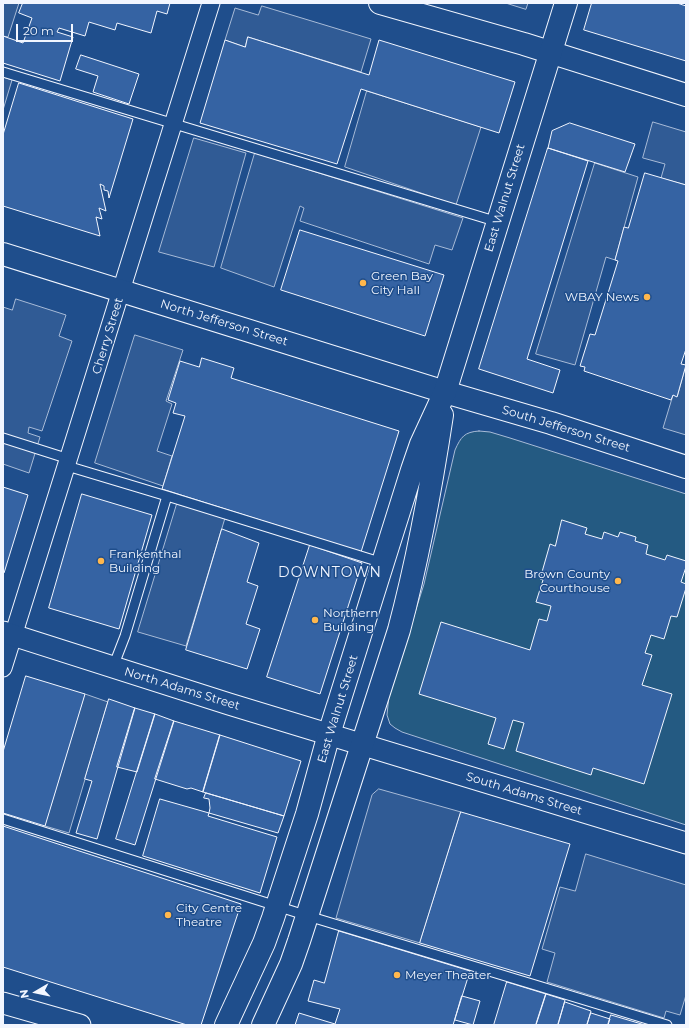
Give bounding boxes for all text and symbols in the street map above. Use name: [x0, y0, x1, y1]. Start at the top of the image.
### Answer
scale bar: [18, 16, 75, 42]
text: 20 m: [23, 23, 54, 38]
street label: East Walnut Street: [482, 142, 528, 254]
place label: Green Bay City Hall: [371, 269, 433, 297]
marker: Green Bay City Hall: [358, 278, 368, 288]
place label: WBAY News: [565, 290, 639, 304]
marker: WBAY News: [642, 292, 652, 302]
street label: Cherry Street: [90, 296, 126, 376]
street label: North Jefferson Street: [158, 297, 290, 349]
street label: South Jefferson Street: [500, 403, 632, 455]
place label: Frankenthal Building: [109, 547, 182, 575]
marker: Frankenthal Building: [96, 556, 106, 566]
district label: DOWNTOWN: [278, 565, 382, 581]
place label: Brown County Courthouse: [524, 567, 610, 595]
marker: Brown County Courthouse: [613, 576, 623, 586]
place label: Northern Building: [323, 606, 378, 634]
marker: Northern Building: [310, 615, 320, 625]
street label: East Walnut Street: [315, 653, 361, 765]
street label: North Adams Street: [122, 665, 242, 713]
street label: South Adams Street: [464, 769, 584, 819]
place label: City Centre Theatre: [176, 901, 242, 929]
marker: City Centre Theatre: [163, 910, 173, 920]
place label: Meyer Theater: [405, 968, 491, 982]
marker: Meyer Theater: [392, 970, 402, 980]
north arrow: [16, 972, 56, 1012]
text: N: [17, 988, 32, 999]

